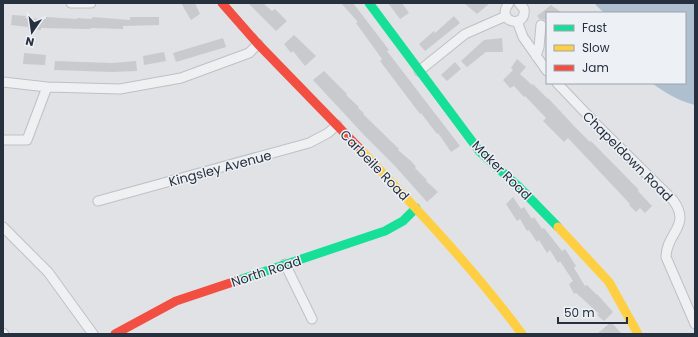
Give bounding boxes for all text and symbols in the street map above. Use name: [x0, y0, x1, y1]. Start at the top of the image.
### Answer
north arrow: [12, 12, 52, 52]
legend: [546, 12, 686, 84]
text: Fast: [582, 19, 607, 36]
text: N: [24, 33, 36, 50]
text: Slow: [582, 39, 610, 56]
text: Jam: [582, 59, 609, 76]
street label: Chapeldown Road: [578, 107, 677, 206]
street label: Carbeile Road: [336, 126, 414, 205]
street label: Maker Road: [468, 136, 536, 204]
street label: Kingsley Avenue: [167, 146, 274, 191]
street label: North Road: [229, 251, 304, 292]
scale bar: [558, 299, 627, 325]
text: 50 m: [564, 304, 595, 321]

